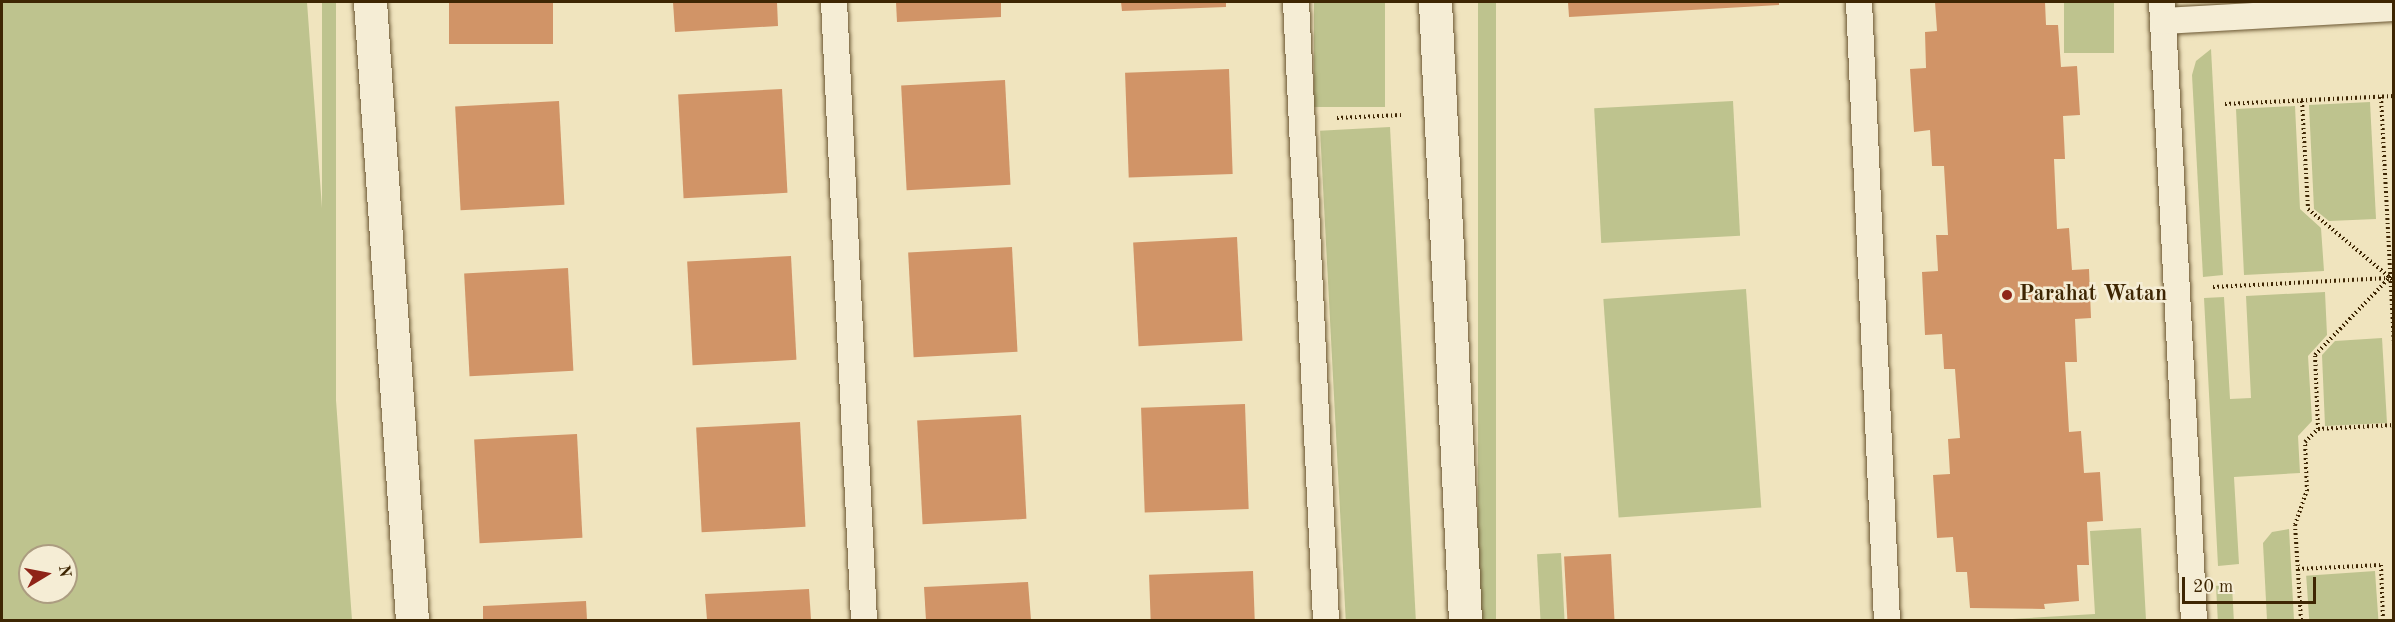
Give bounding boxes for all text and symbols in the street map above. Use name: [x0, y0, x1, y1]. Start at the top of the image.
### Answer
place label: Parahat Watan: [2019, 282, 2167, 308]
marker: Parahat Watan: [2000, 288, 2014, 302]
north arrow: [18, 544, 78, 604]
text: N: [55, 564, 73, 579]
scale bar: [2185, 565, 2318, 603]
text: 20 m: [2193, 578, 2233, 596]

